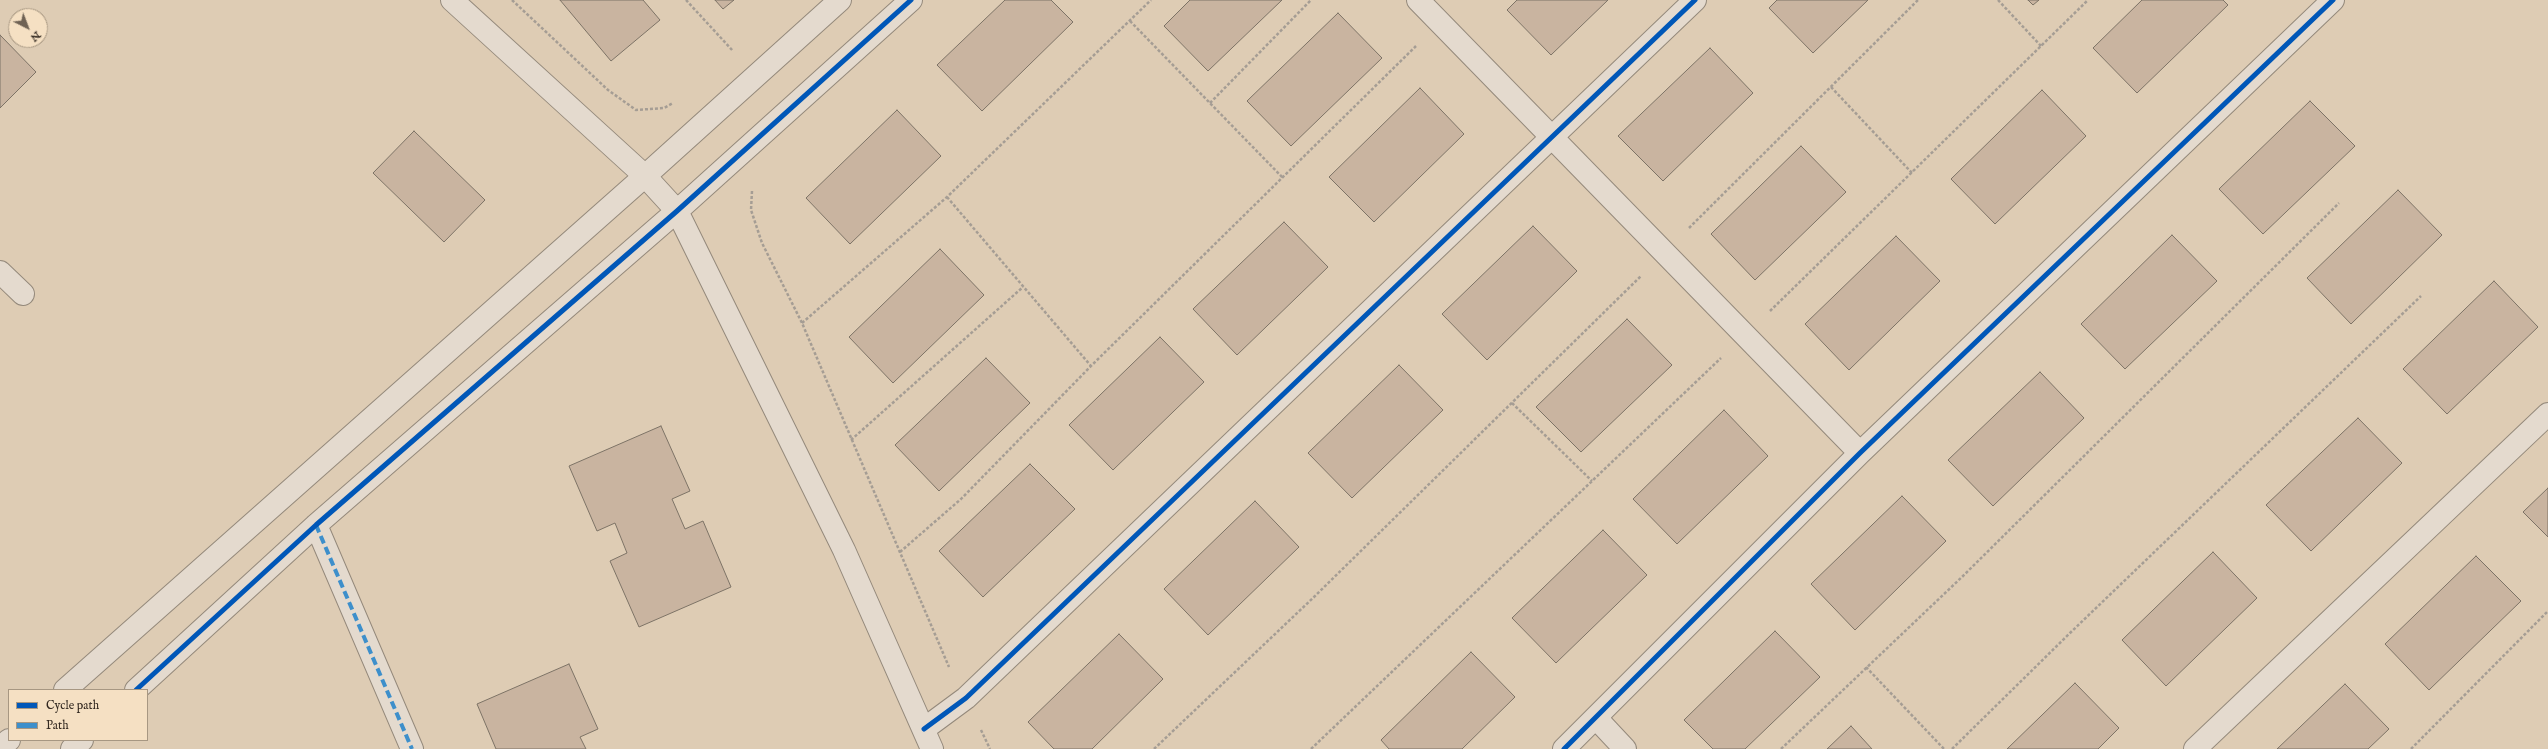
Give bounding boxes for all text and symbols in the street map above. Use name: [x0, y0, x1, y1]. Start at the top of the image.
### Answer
north arrow: [8, 8, 48, 48]
text: N: [27, 28, 44, 45]
legend: [8, 689, 148, 741]
text: Cycle path: [46, 698, 99, 713]
text: Path: [46, 718, 69, 733]

